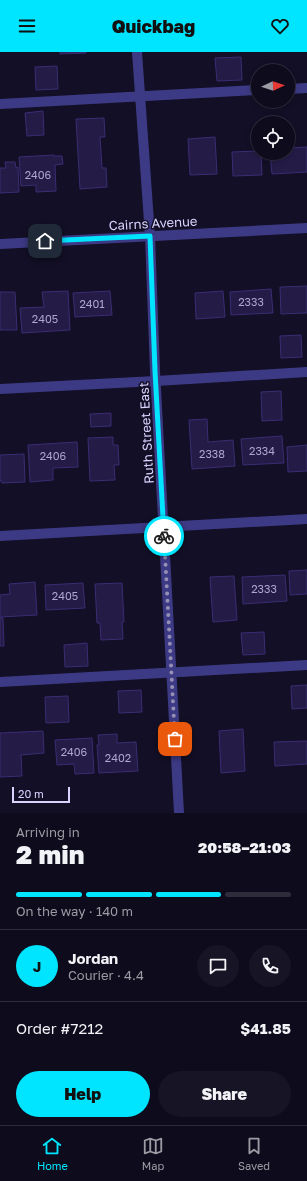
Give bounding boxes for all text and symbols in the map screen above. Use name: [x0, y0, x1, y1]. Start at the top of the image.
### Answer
icon: menu: [16, 15, 38, 37]
text: Quickbag: [112, 15, 195, 37]
icon: heart: [269, 15, 291, 37]
north arrow: [251, 64, 295, 108]
map controls: [251, 64, 295, 160]
button: locate: [251, 116, 295, 160]
house number: 2406: [25, 168, 52, 181]
street label: Cairns Avenue: [108, 213, 198, 233]
pin: [28, 224, 62, 258]
icon: home: [34, 230, 56, 252]
house number: 2333: [238, 295, 264, 308]
house number: 2401: [79, 297, 105, 310]
house number: 2405: [32, 312, 58, 325]
street label: Ruth Street East: [135, 382, 157, 484]
house number: 2334: [249, 444, 275, 457]
house number: 2338: [199, 447, 225, 460]
house number: 2406: [40, 449, 67, 462]
courier: [144, 516, 184, 556]
icon: bike: [153, 525, 175, 547]
house number: 2333: [251, 582, 277, 595]
house number: 2405: [52, 589, 78, 602]
pin: [158, 722, 192, 756]
icon: bag: [164, 728, 186, 750]
house number: 2406: [61, 745, 88, 758]
house number: 2402: [105, 751, 131, 764]
scale bar: [12, 785, 70, 804]
text: 20 m: [18, 787, 44, 800]
text: Arriving in: [16, 824, 80, 840]
text: 20:58–21:03: [198, 838, 291, 856]
text: 2 min: [16, 839, 84, 870]
text: On the way · 140 m: [16, 903, 133, 919]
button: chat: [197, 945, 239, 987]
button: phone: [249, 945, 291, 987]
text: Jordan: [68, 949, 118, 967]
text: J: [33, 957, 41, 975]
text: Courier · 4.4: [68, 967, 144, 983]
text: Order #7212: [16, 1019, 103, 1037]
text: $41.85: [240, 1019, 291, 1037]
button: Help: [16, 1071, 150, 1117]
button: Share: [158, 1071, 291, 1117]
tab: Home: [37, 1135, 68, 1172]
tab: Map: [142, 1135, 164, 1172]
tab: Saved: [238, 1135, 270, 1172]

